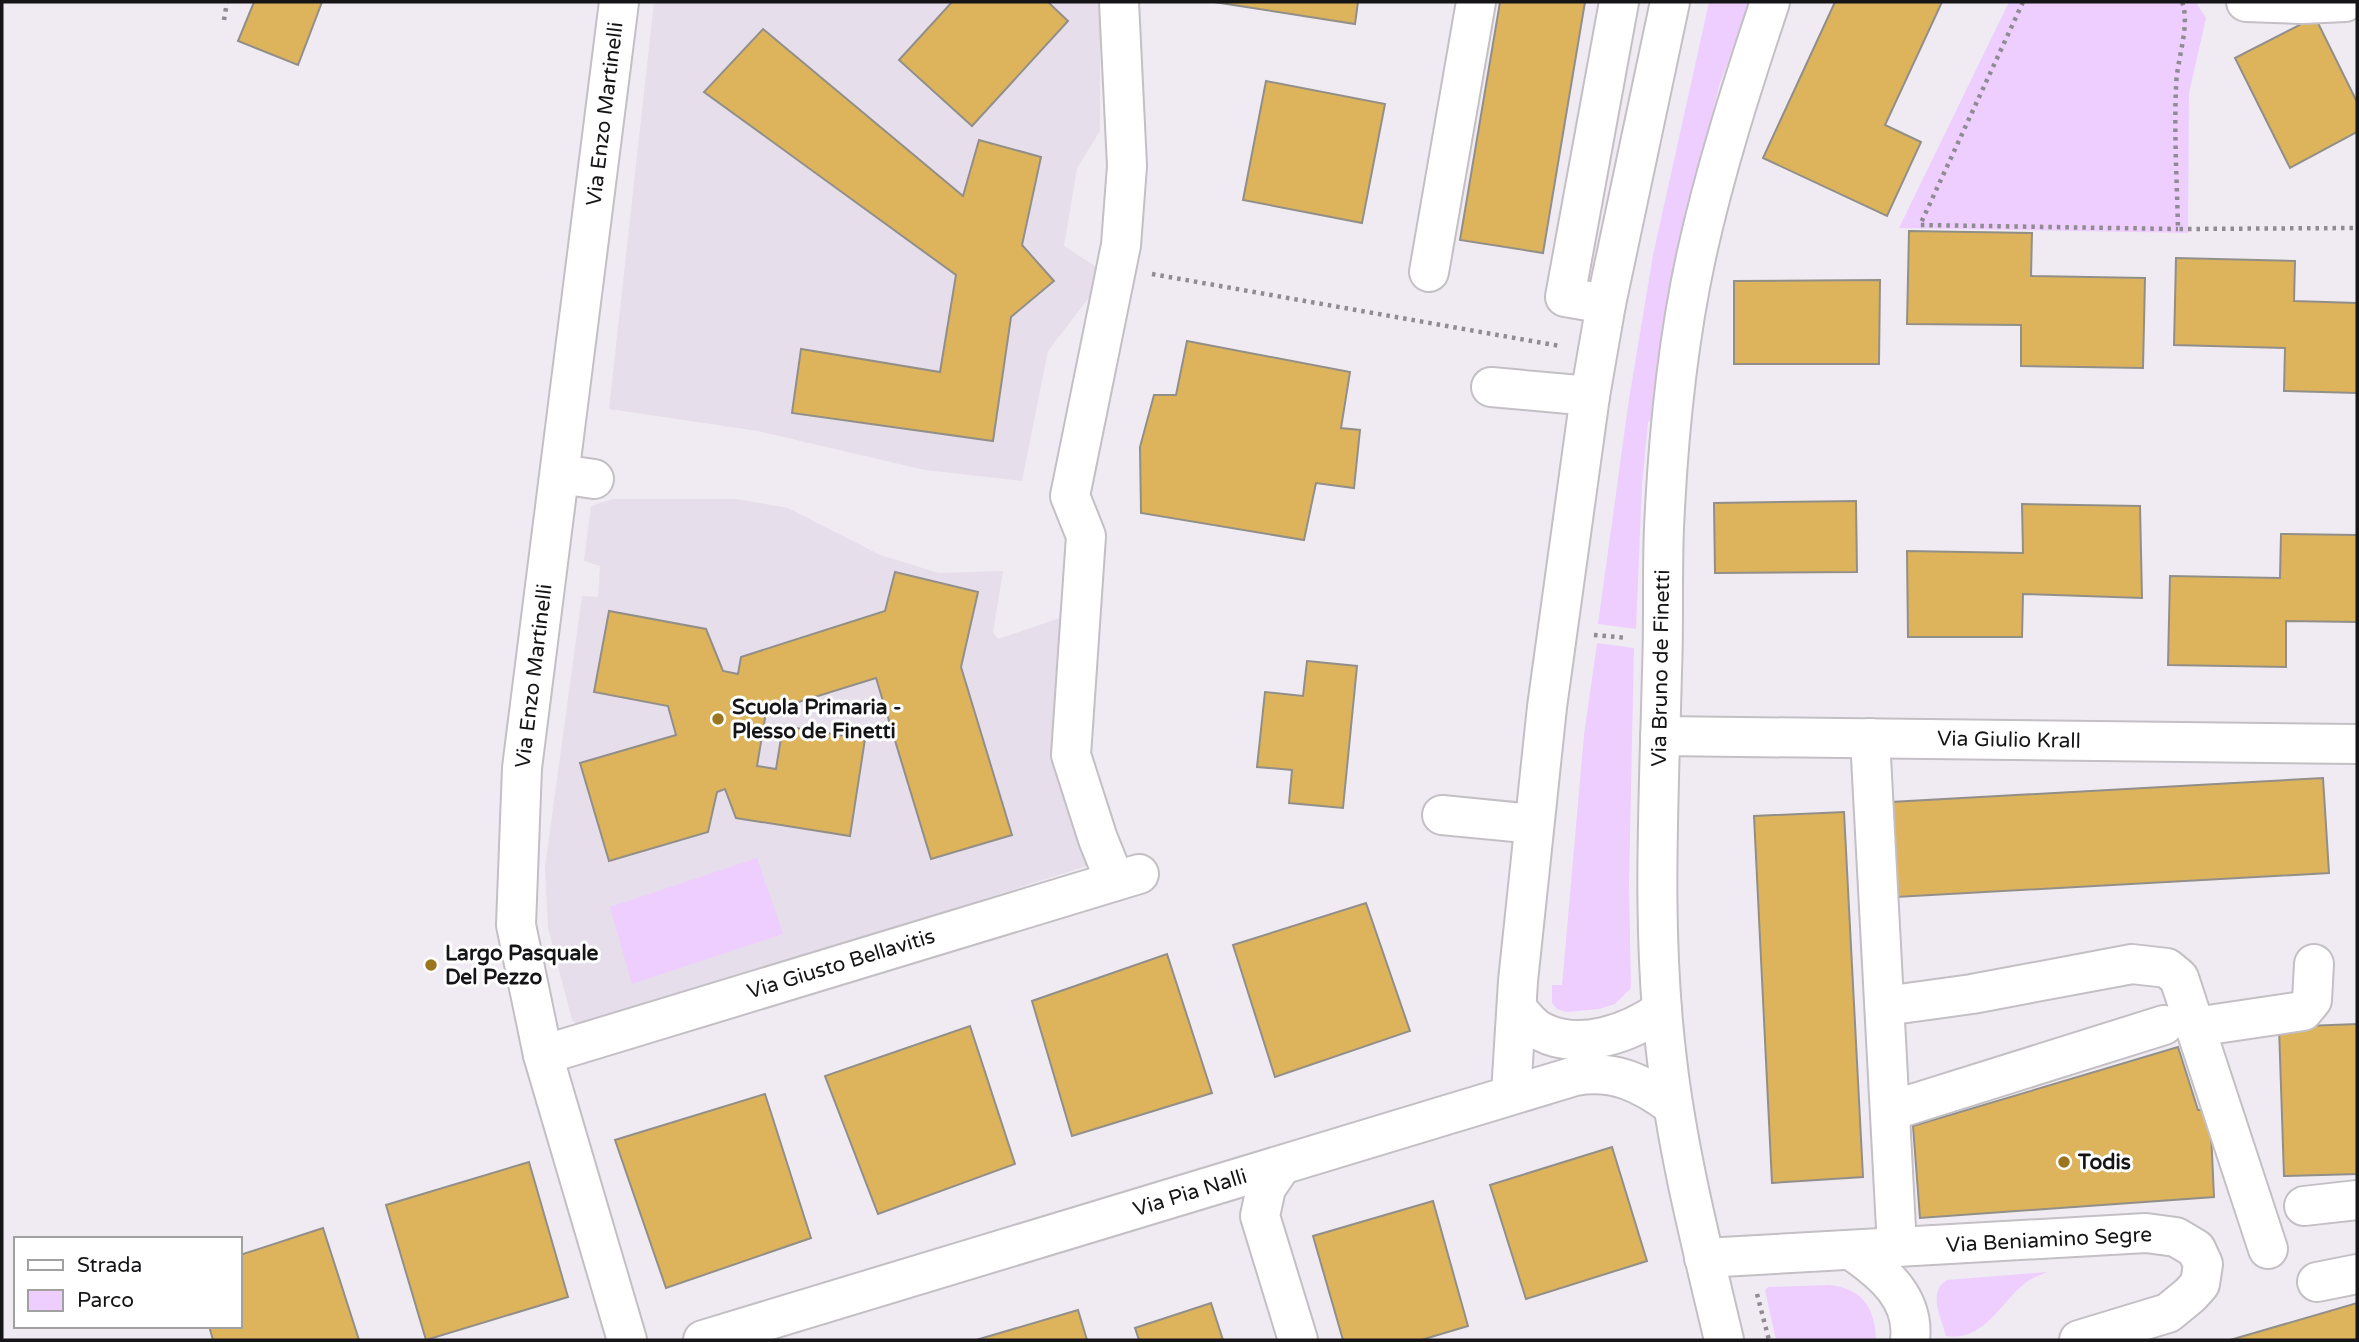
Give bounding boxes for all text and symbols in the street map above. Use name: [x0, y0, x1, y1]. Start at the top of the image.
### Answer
street label: Via Enzo Martinelli: [581, 21, 629, 207]
street label: Via Bruno de Finetti: [1647, 569, 1675, 767]
street label: Via Enzo Martinelli: [510, 583, 558, 769]
place label: Scuola Primaria - Plesso de Finetti: [732, 695, 902, 744]
marker: Scuola Primaria - Plesso de Finetti: [710, 711, 726, 727]
street label: Via Giulio Krall: [1937, 726, 2081, 754]
street label: Via Giusto Bellavitis: [744, 924, 938, 1004]
place label: Largo Pasquale Del Pezzo: [445, 941, 599, 990]
marker: Largo Pasquale Del Pezzo: [423, 957, 439, 973]
place label: Todis: [2077, 1150, 2131, 1175]
marker: Todis: [2056, 1154, 2072, 1170]
street label: Via Pia Nalli: [1130, 1164, 1250, 1222]
street label: Via Beniamino Segre: [1945, 1222, 2153, 1258]
legend: [14, 1237, 242, 1328]
text: Strada: [77, 1253, 142, 1278]
text: Parco: [77, 1288, 134, 1313]

